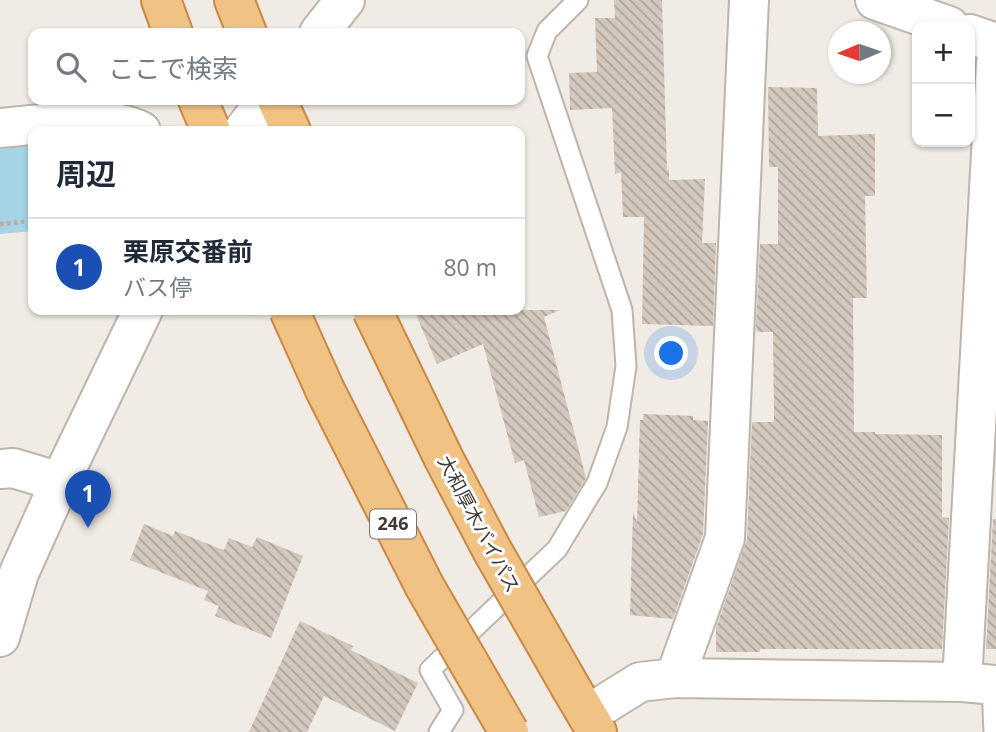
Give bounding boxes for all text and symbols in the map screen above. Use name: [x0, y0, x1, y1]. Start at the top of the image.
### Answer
north arrow: [828, 21, 891, 84]
map controls: [912, 21, 975, 147]
button: +: [912, 21, 975, 84]
search box: [28, 28, 525, 105]
icon: search: [52, 48, 90, 86]
text: ここで検索: [108, 50, 238, 86]
button: −: [912, 84, 975, 147]
text: 周辺: [56, 153, 116, 194]
text: 栗原交番前: [123, 233, 253, 269]
text: 1: [72, 251, 86, 283]
text: 80 m: [443, 251, 497, 283]
text: バス停: [123, 271, 192, 303]
your location: [654, 336, 688, 370]
street label: 大和厚木バイパス: [432, 451, 526, 597]
pin: 1: [65, 470, 111, 528]
road number: 246: [370, 510, 416, 538]

